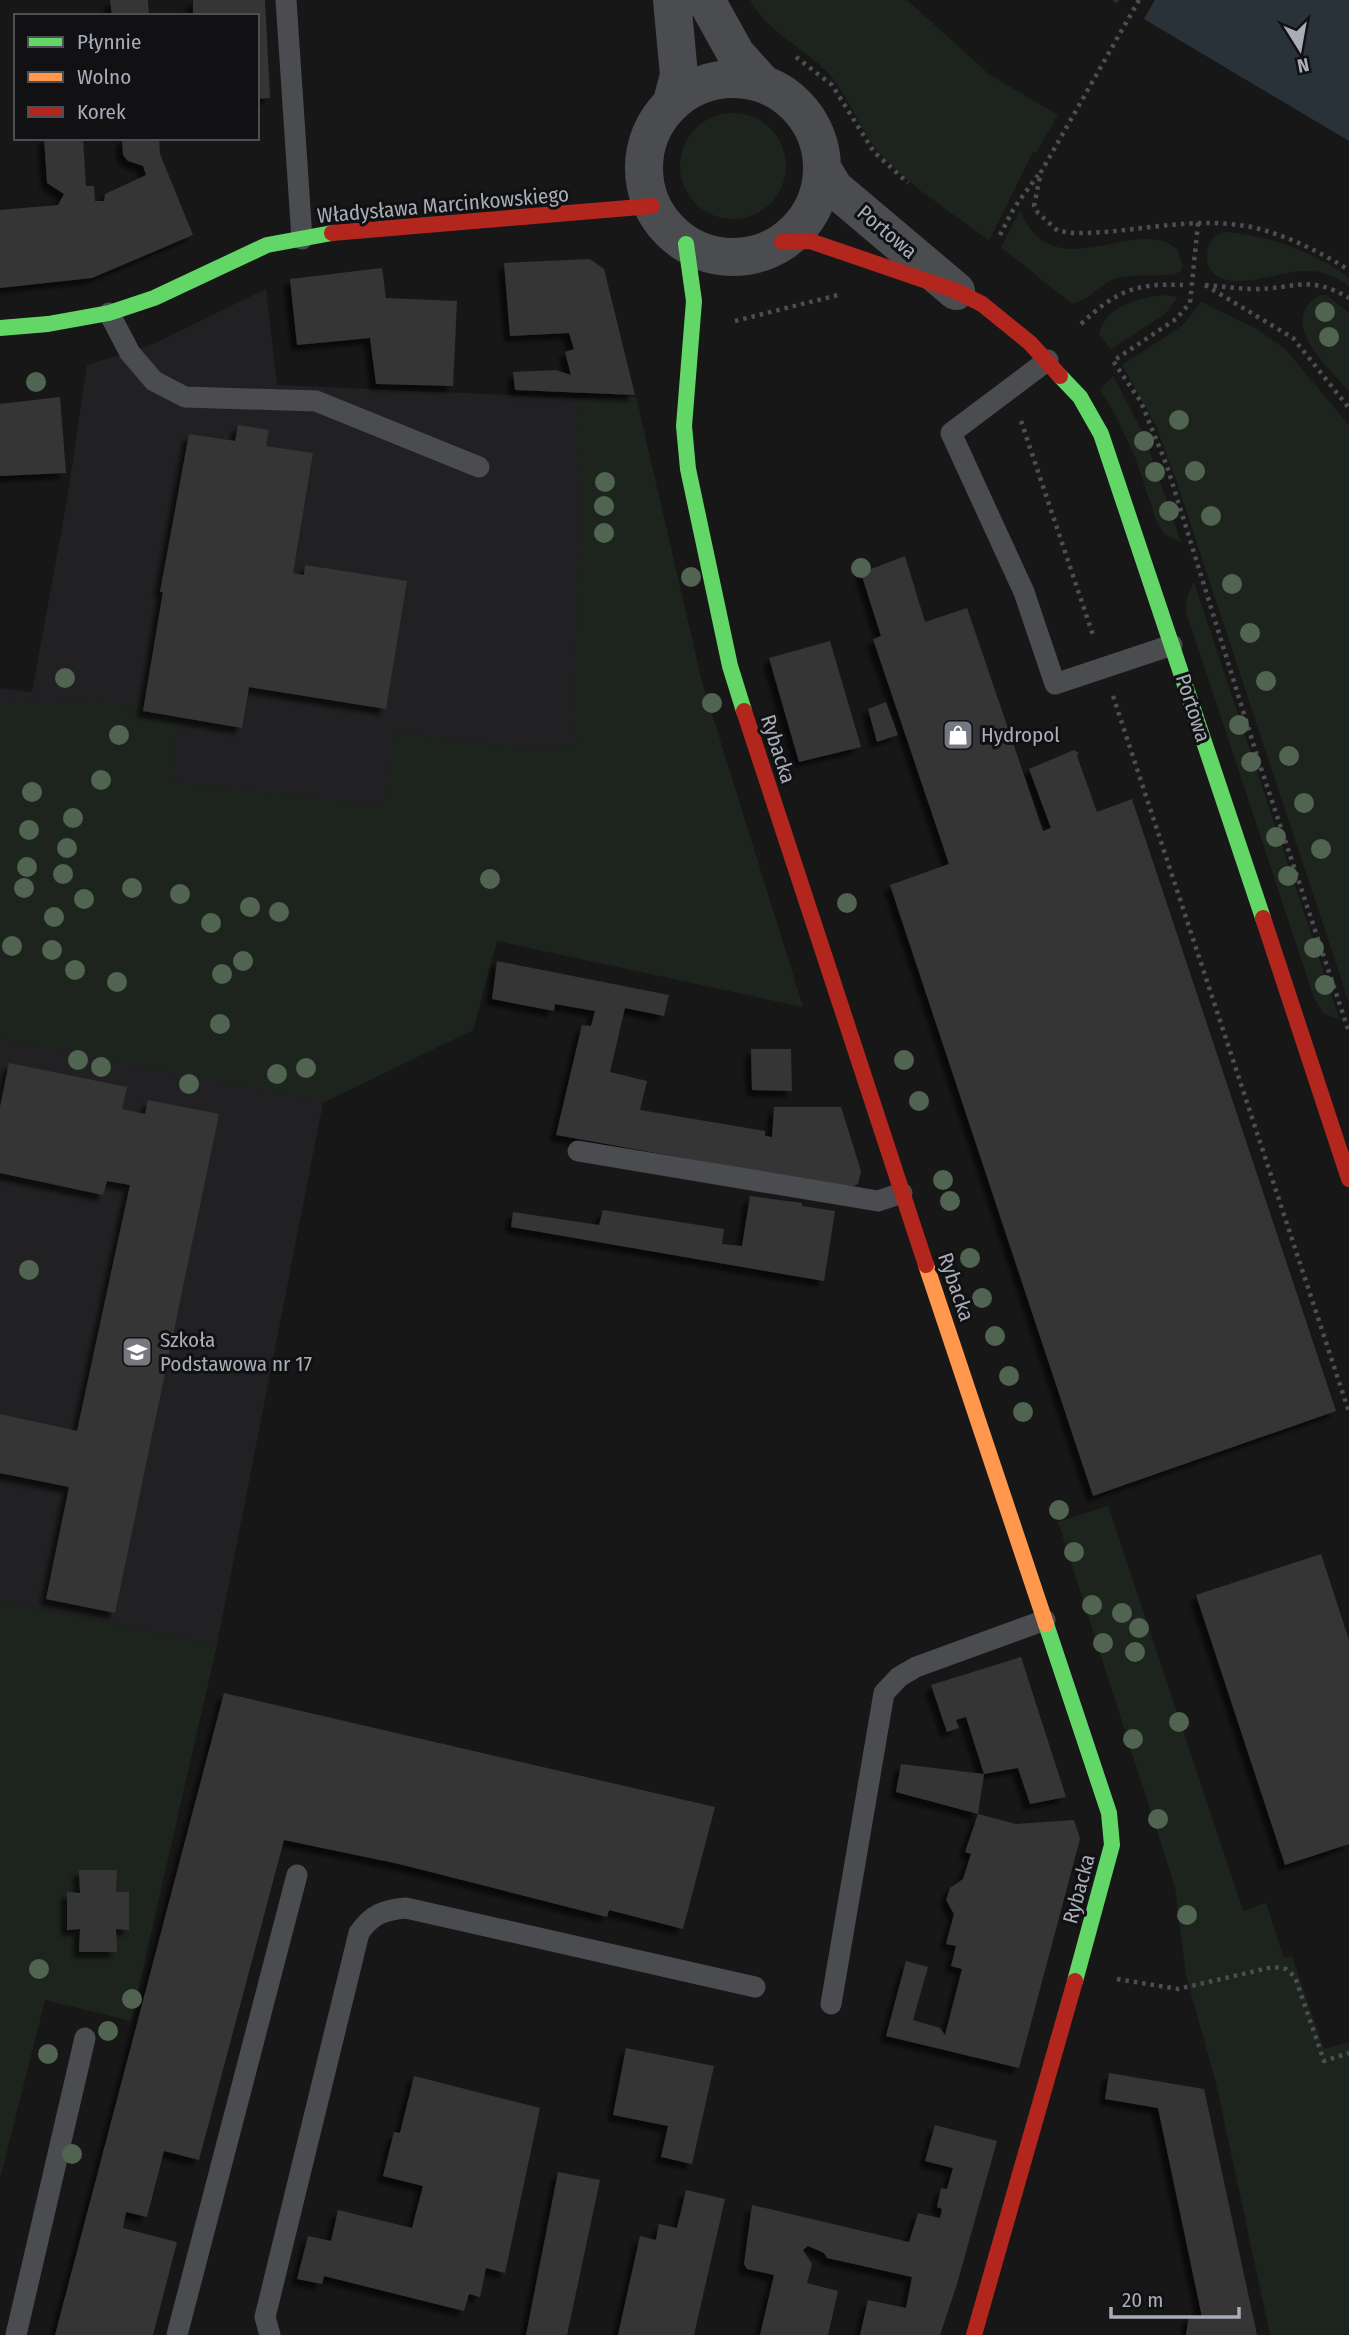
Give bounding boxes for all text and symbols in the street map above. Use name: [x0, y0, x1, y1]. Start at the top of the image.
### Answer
legend: [14, 14, 259, 140]
north arrow: [1265, 14, 1335, 84]
text: Płynnie: [77, 29, 141, 55]
text: N: [1295, 53, 1311, 78]
text: Wolno: [77, 64, 131, 90]
text: Korek: [77, 99, 126, 125]
street label: Władysława Marcinkowskiego: [316, 181, 570, 229]
street label: Portowa: [852, 200, 922, 264]
street label: Portowa: [1170, 671, 1216, 745]
street label: Rybacka: [755, 711, 801, 787]
shop icon: Hydropol: [941, 718, 975, 752]
place label: Hydropol: [981, 722, 1060, 748]
street label: Rybacka: [932, 1249, 980, 1325]
place label: Szkoła Podstawowa nr 17: [160, 1327, 312, 1377]
school or university icon: Szkoła Podstawowa nr 17: [120, 1335, 154, 1369]
street label: Rybacka: [1057, 1851, 1101, 1927]
scale bar: [1111, 2276, 1239, 2320]
text: 20 m: [1122, 2287, 1163, 2313]

